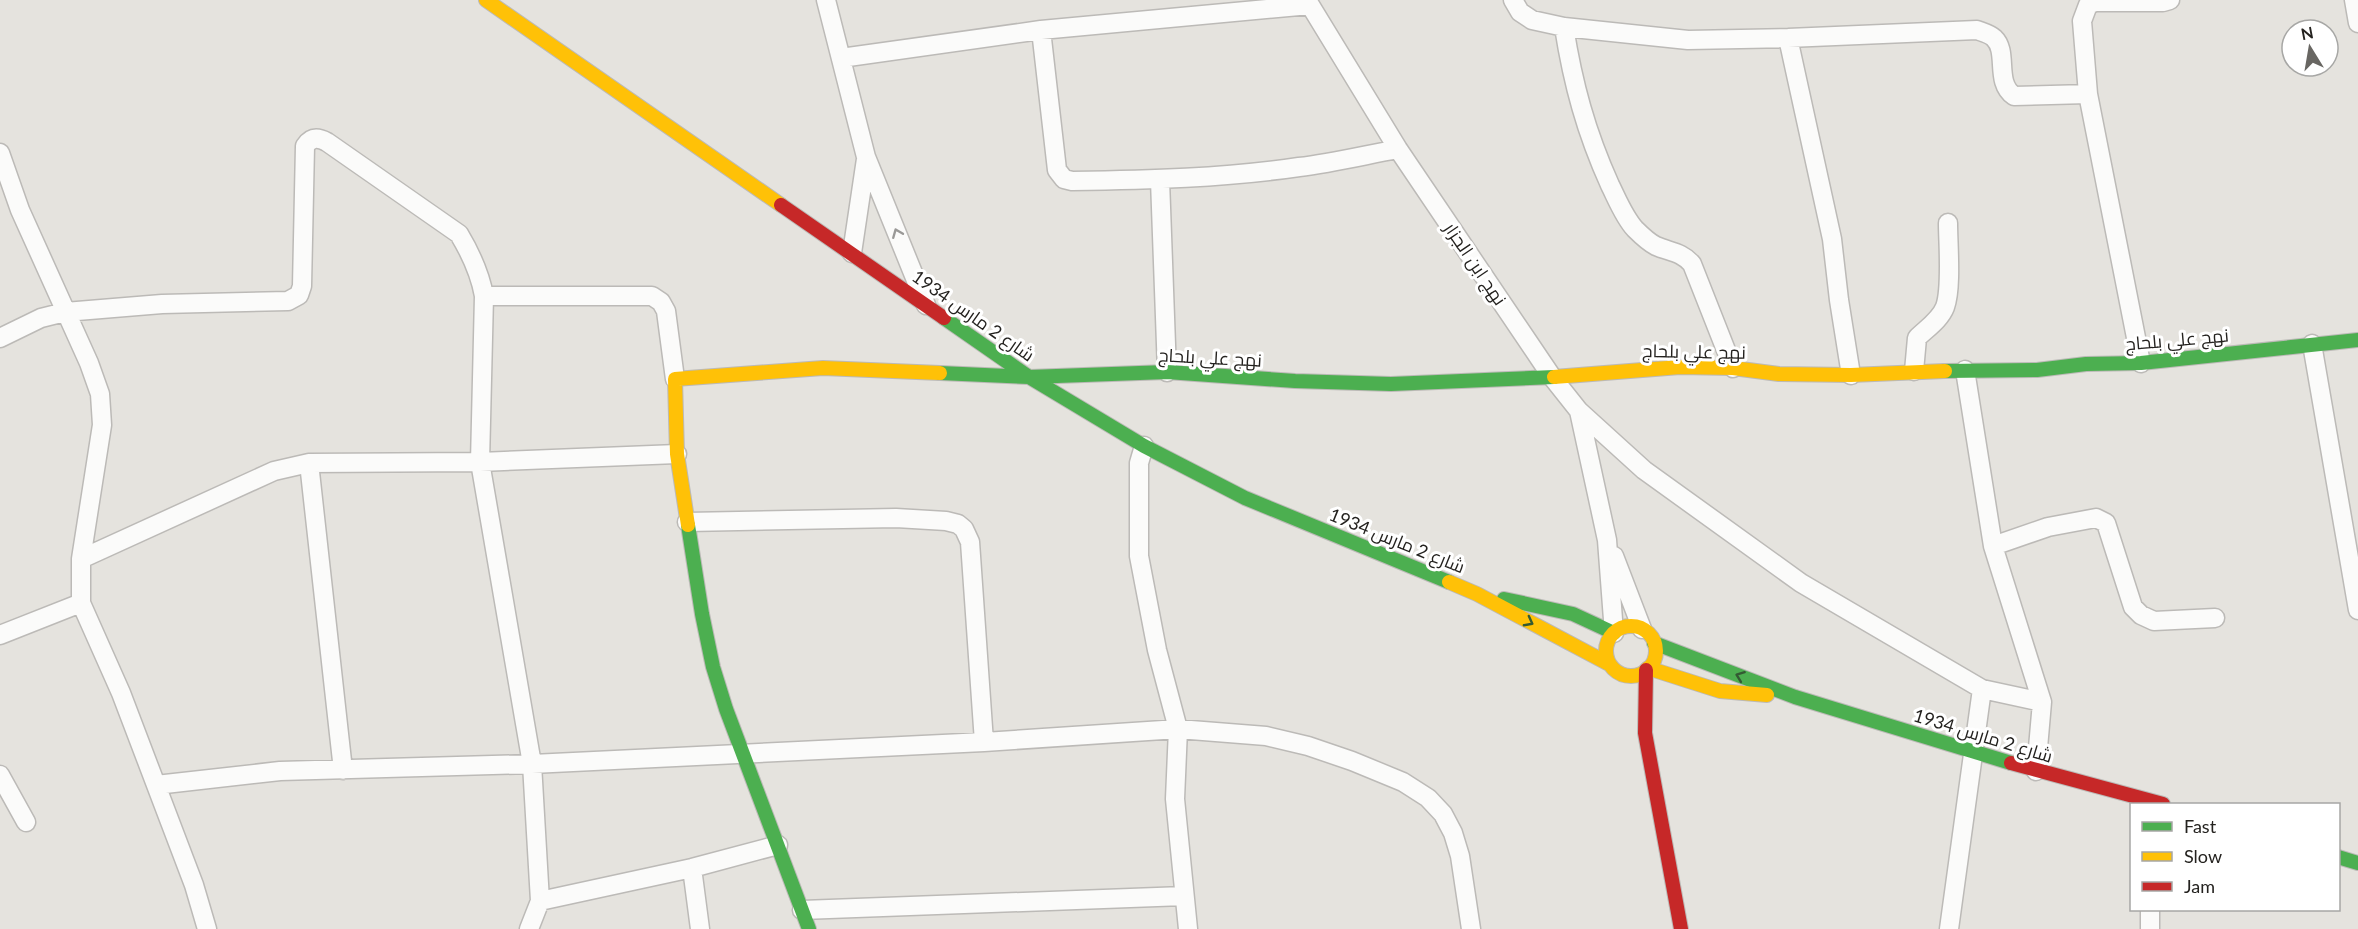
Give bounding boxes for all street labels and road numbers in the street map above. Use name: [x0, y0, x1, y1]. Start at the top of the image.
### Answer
street label: نهج ابن الجزار: [1438, 217, 1512, 310]
street label: شارع 2 مارس 1934: [907, 265, 1039, 367]
street label: نهج علي بلحاج: [2124, 324, 2230, 358]
street label: نهج علي بلحاج: [1642, 339, 1746, 367]
street label: نهج علي بلحاج: [1157, 343, 1262, 375]
street label: شارع 2 مارس 1934: [1326, 503, 1468, 579]
street label: شارع 2 مارس 1934: [1910, 703, 2056, 769]

